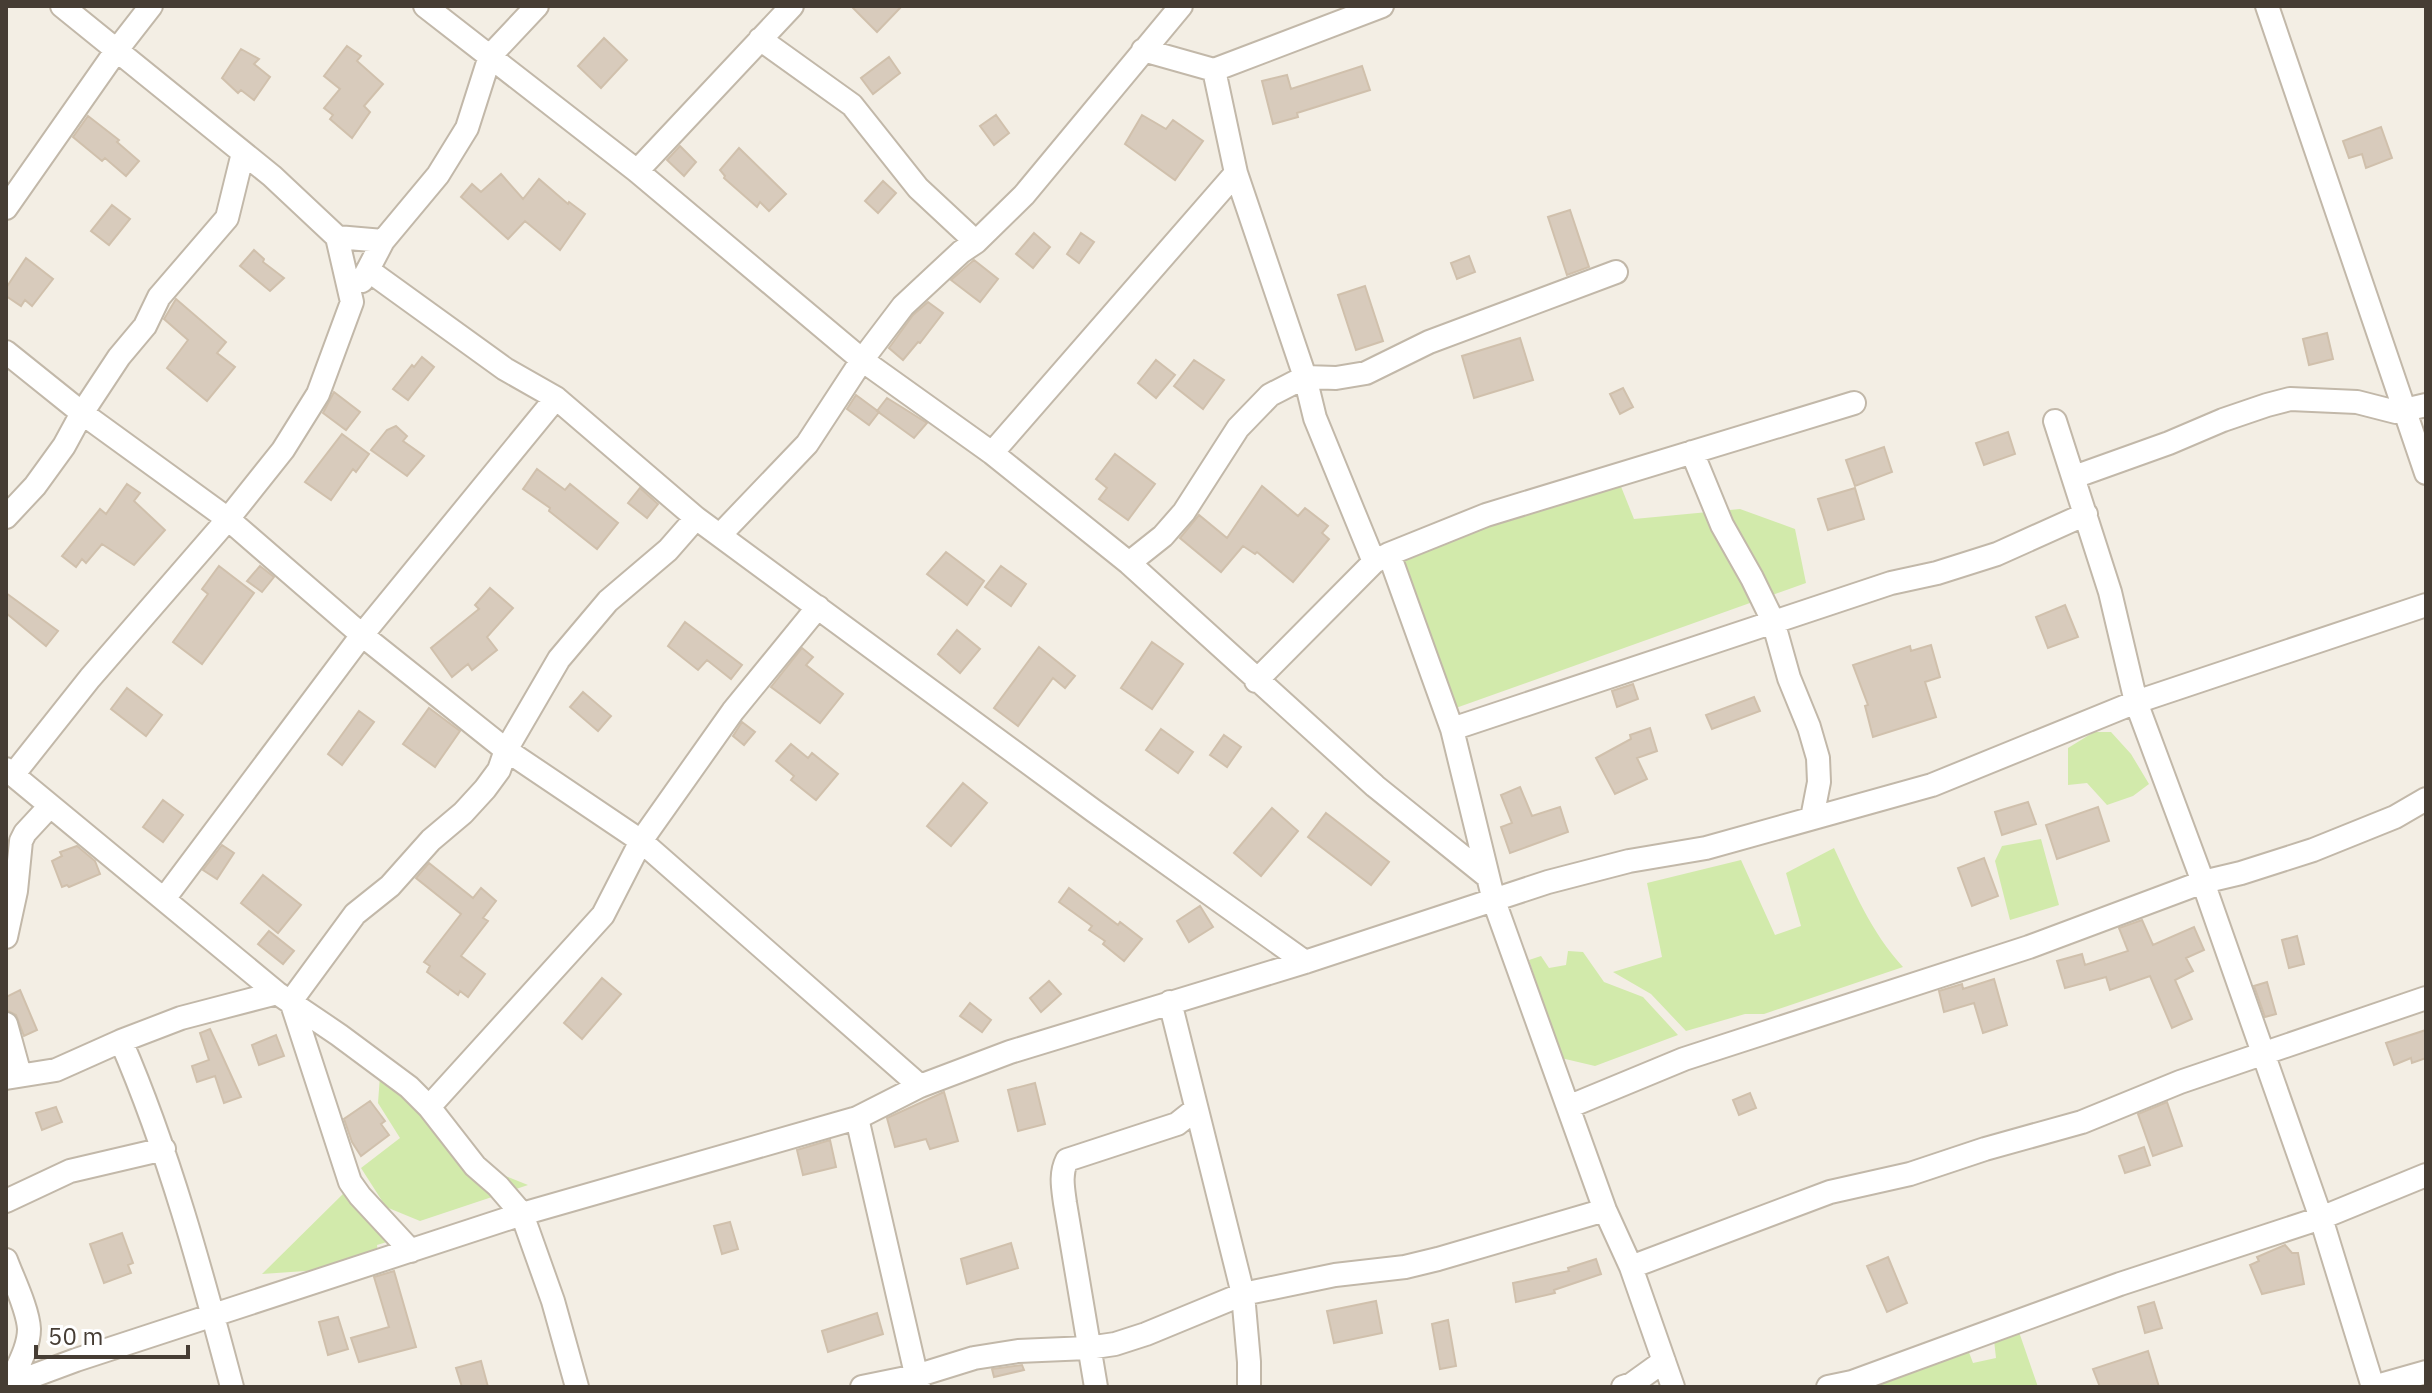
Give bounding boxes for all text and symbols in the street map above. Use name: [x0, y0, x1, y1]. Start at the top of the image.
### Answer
scale bar: [36, 1309, 188, 1359]
text: 50 m: [48, 1320, 103, 1352]

